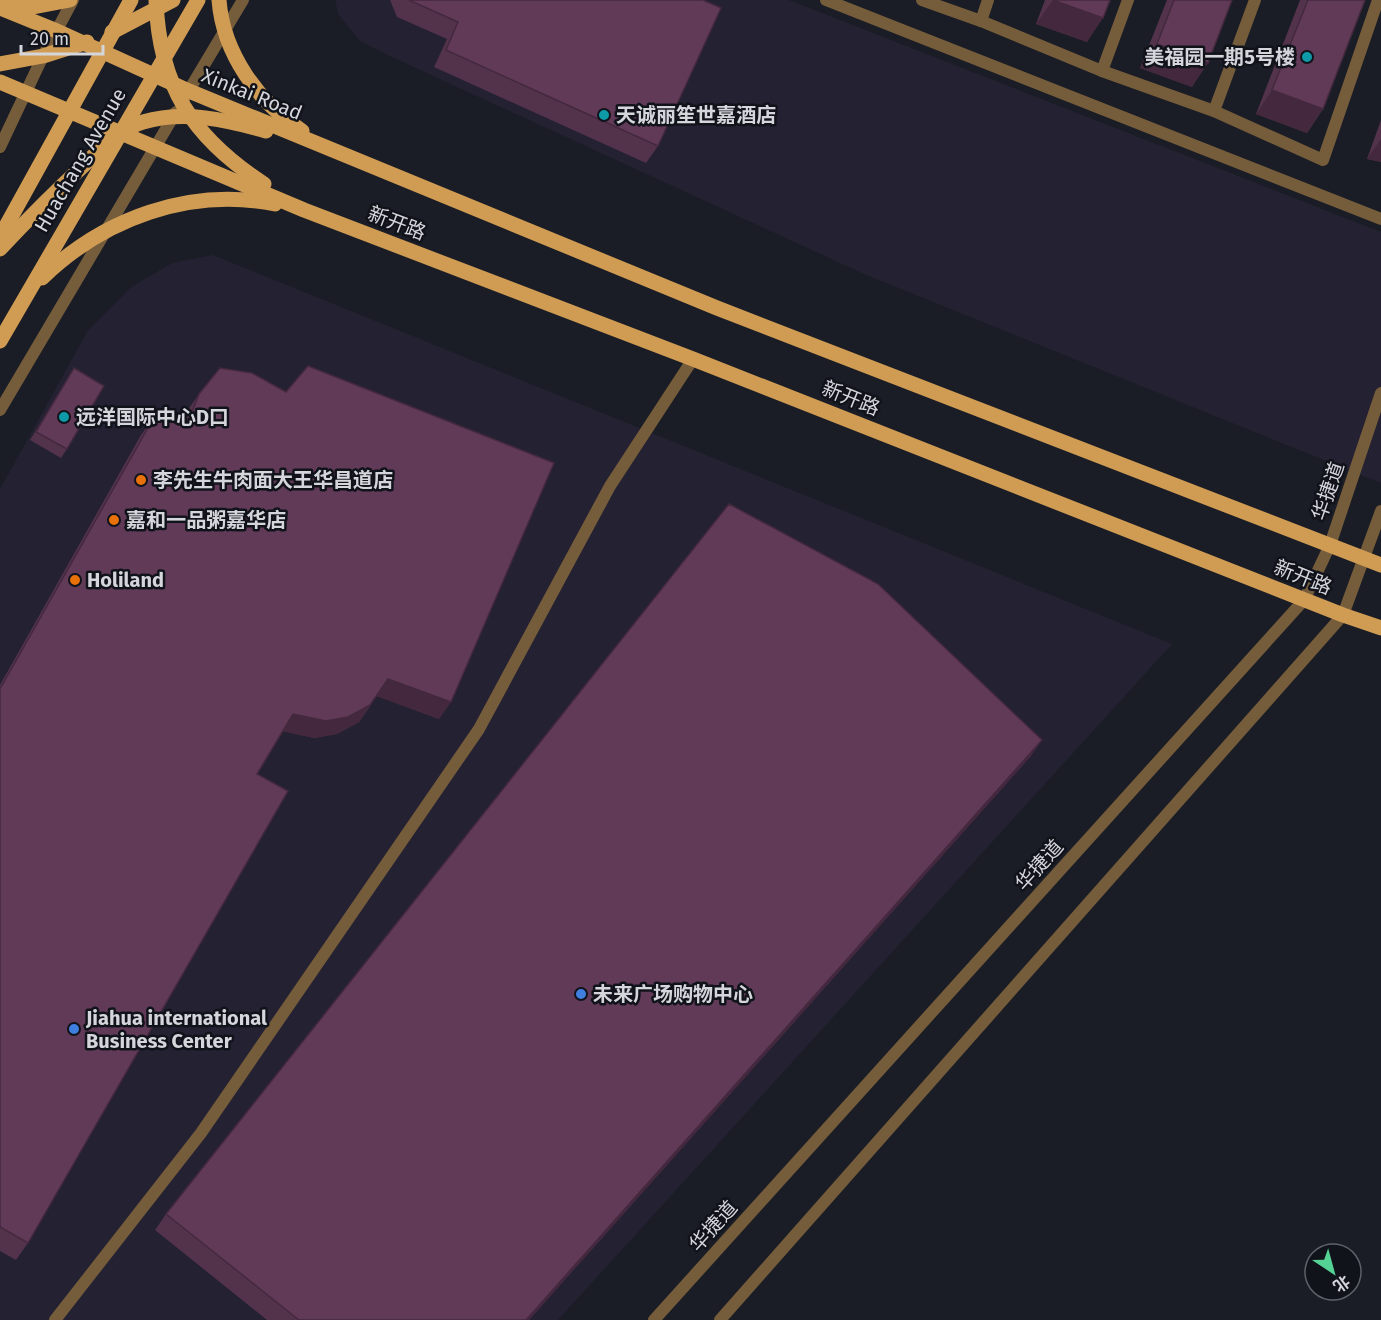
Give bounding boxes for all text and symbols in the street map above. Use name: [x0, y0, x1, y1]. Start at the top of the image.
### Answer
scale bar: [21, 18, 104, 56]
text: 20 m: [30, 28, 69, 50]
place label: 美福园一期5号楼: [1144, 45, 1295, 69]
marker: 美福园一期5号楼: [1300, 50, 1314, 64]
street label: Xinkai Road: [198, 63, 306, 125]
street label: Huachang Avenue: [29, 84, 131, 236]
place label: 天诚丽笙世嘉酒店: [616, 103, 776, 127]
marker: 天诚丽笙世嘉酒店: [597, 108, 611, 122]
street label: 新开路: [365, 201, 429, 245]
street label: 新开路: [819, 376, 883, 420]
place label: 远洋国际中心D口: [76, 405, 229, 429]
marker: 远洋国际中心D口: [57, 410, 71, 424]
street label: 华捷道: [1307, 459, 1349, 523]
place label: 李先生牛肉面大王华昌道店: [153, 468, 393, 492]
marker: 李先生牛肉面大王华昌道店: [134, 473, 148, 487]
place label: 嘉和一品粥嘉华店: [126, 508, 286, 532]
marker: 嘉和一品粥嘉华店: [107, 513, 121, 527]
street label: 新开路: [1271, 555, 1335, 599]
place label: Holiland: [87, 568, 164, 592]
marker: Holiland: [68, 573, 82, 587]
street label: 华捷道: [1010, 835, 1068, 895]
place label: 未来广场购物中心: [593, 982, 753, 1006]
marker: 未来广场购物中心: [574, 987, 588, 1001]
place label: Jiahua international Business Center: [85, 1006, 267, 1053]
marker: Jiahua international Business Center: [67, 1022, 81, 1036]
street label: 华捷道: [684, 1196, 742, 1256]
north arrow: [1303, 1242, 1363, 1302]
text: 北: [1329, 1271, 1354, 1296]

